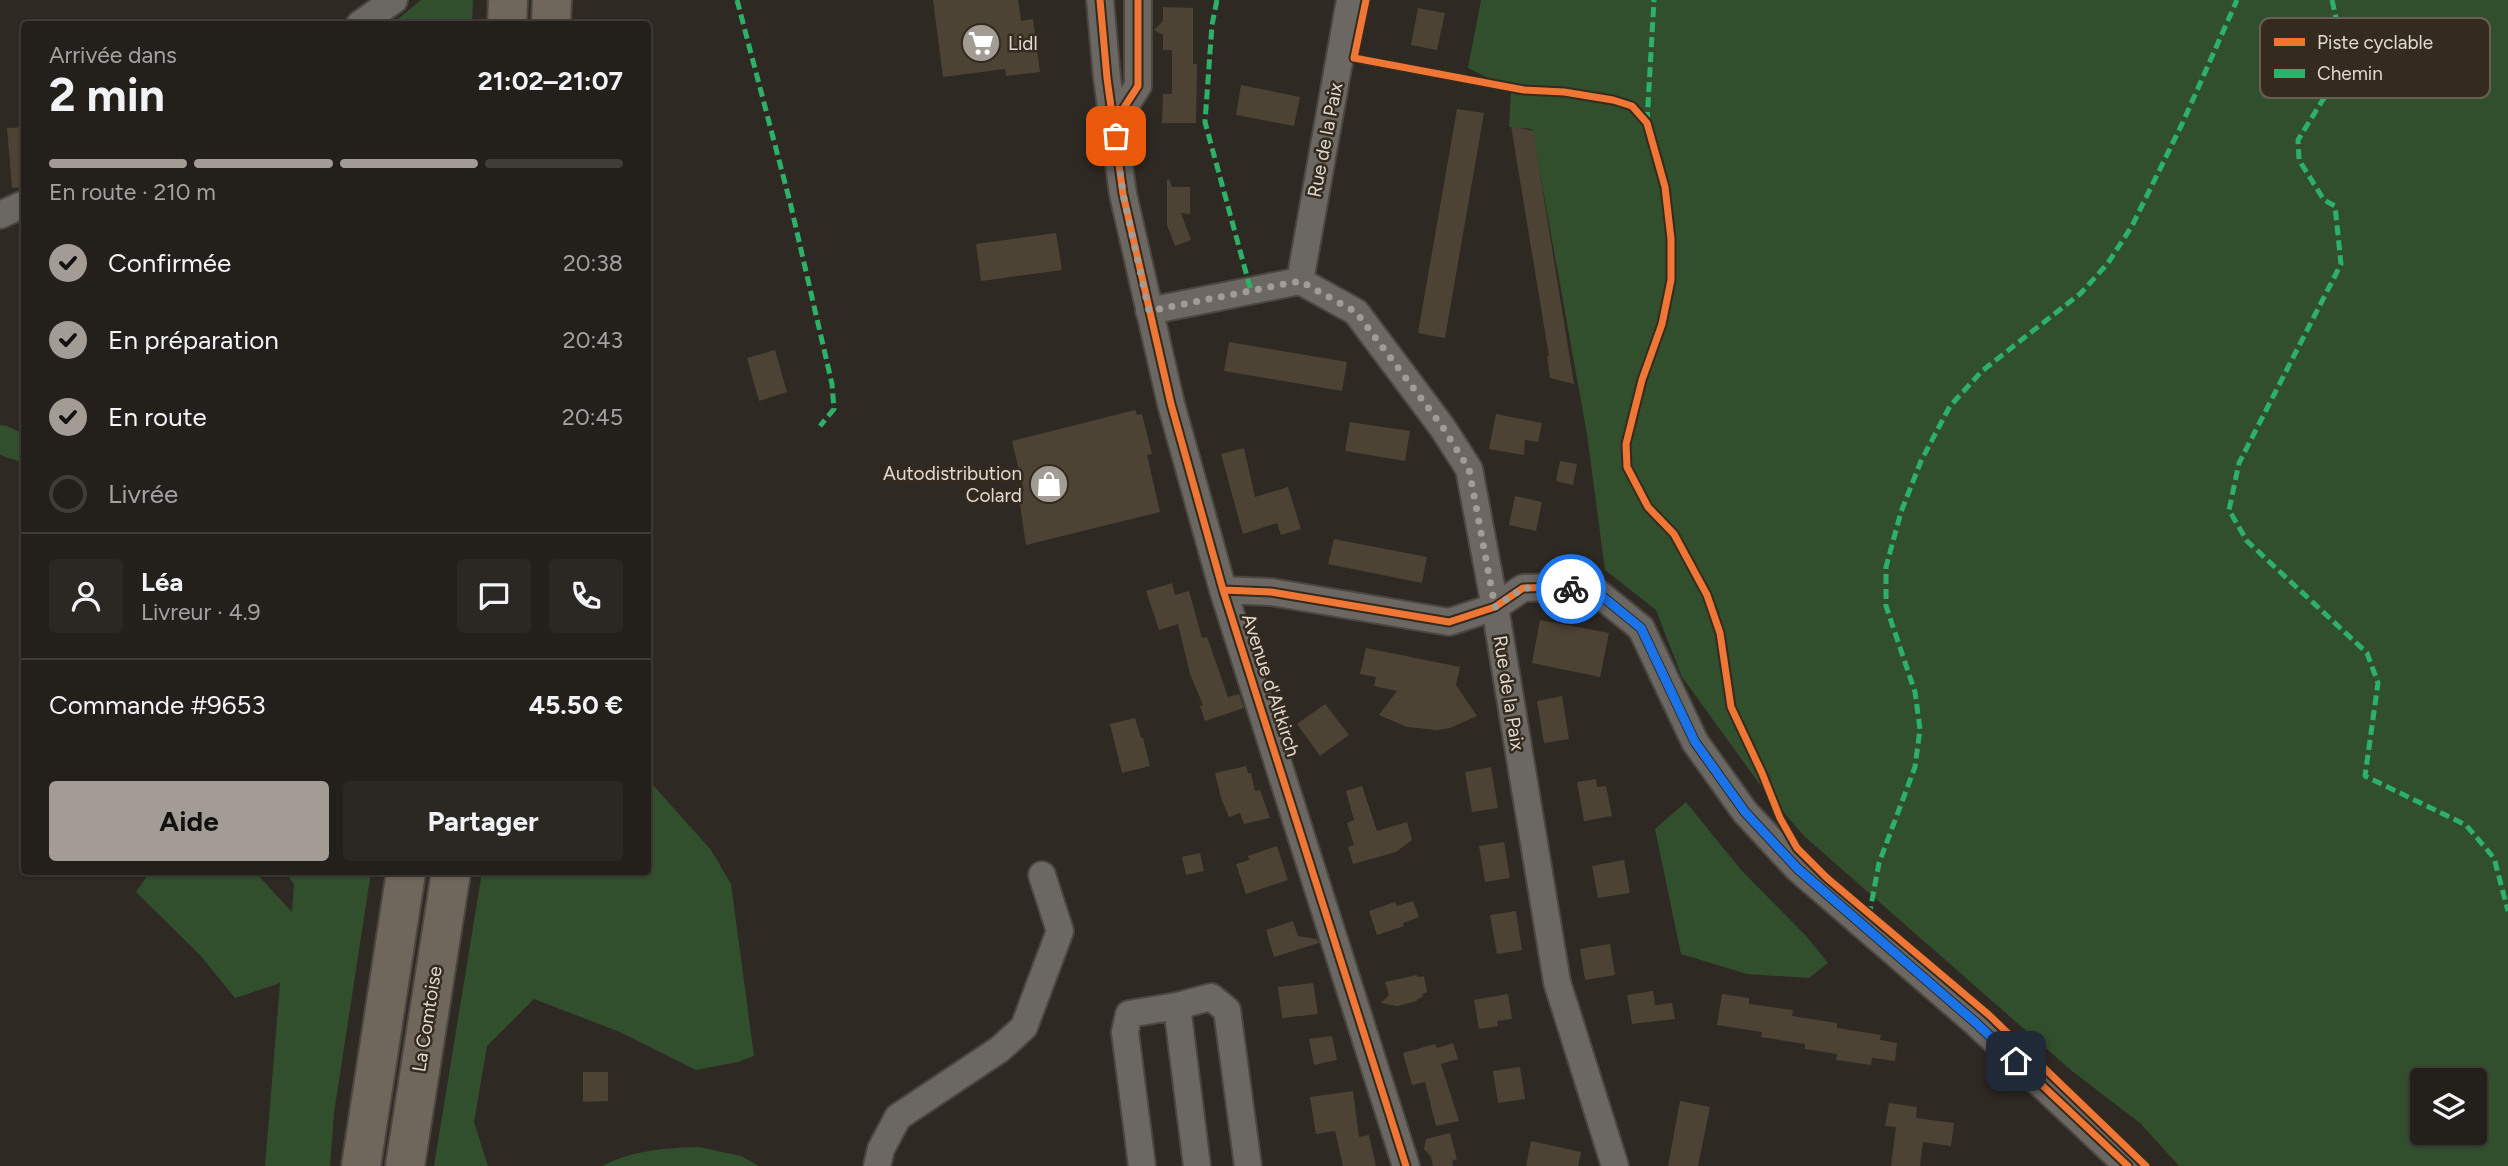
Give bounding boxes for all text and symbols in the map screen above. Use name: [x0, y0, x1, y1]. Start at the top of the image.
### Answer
legend: [2260, 18, 2490, 98]
supermarket icon: Lidl: [960, 22, 1002, 64]
text: Piste cyclable: [2317, 31, 2433, 54]
place label: Lidl: [1008, 32, 1038, 55]
text: Arrivée dans: [49, 41, 177, 69]
text: Chemin: [2317, 62, 2383, 85]
text: 21:02–21:07: [478, 65, 623, 97]
text: 2 min: [49, 67, 165, 123]
street label: Rue de la Paix: [1303, 81, 1347, 199]
pin: [1086, 106, 1146, 166]
icon: bag: [1097, 117, 1135, 155]
text: En route · 210 m: [49, 178, 216, 206]
icon: check: [49, 244, 87, 282]
text: Confirmée: [108, 247, 231, 279]
text: 20:38: [563, 249, 623, 277]
icon: check: [49, 321, 87, 359]
text: En préparation: [108, 324, 279, 356]
text: 20:43: [563, 326, 623, 354]
icon: check: [49, 398, 87, 436]
text: En route: [108, 401, 207, 433]
text: 20:45: [562, 403, 623, 431]
place label: Autodistribution Colard: [883, 462, 1022, 507]
shop icon: Autodistribution Colard: [1028, 463, 1070, 505]
text: Livrée: [108, 478, 178, 510]
courier: [1536, 554, 1606, 624]
button: person: [49, 559, 123, 633]
button: chat: [457, 559, 531, 633]
button: phone: [549, 559, 623, 633]
text: Léa: [141, 566, 183, 598]
icon: bike: [1552, 570, 1590, 608]
text: Livreur · 4.9: [141, 598, 261, 626]
street label: Avenue d'Altkirch: [1237, 611, 1305, 759]
street label: Rue de la Paix: [1489, 634, 1529, 752]
text: Commande #9653: [49, 689, 266, 721]
text: 45.50 €: [529, 689, 623, 721]
button: Aide: [49, 781, 329, 861]
button: Partager: [343, 781, 623, 861]
street label: La Comtoise: [407, 964, 447, 1074]
pin: [1986, 1031, 2046, 1091]
icon: home: [1997, 1042, 2035, 1080]
map controls: [2410, 1068, 2487, 1145]
button: layers: [2410, 1068, 2487, 1145]

